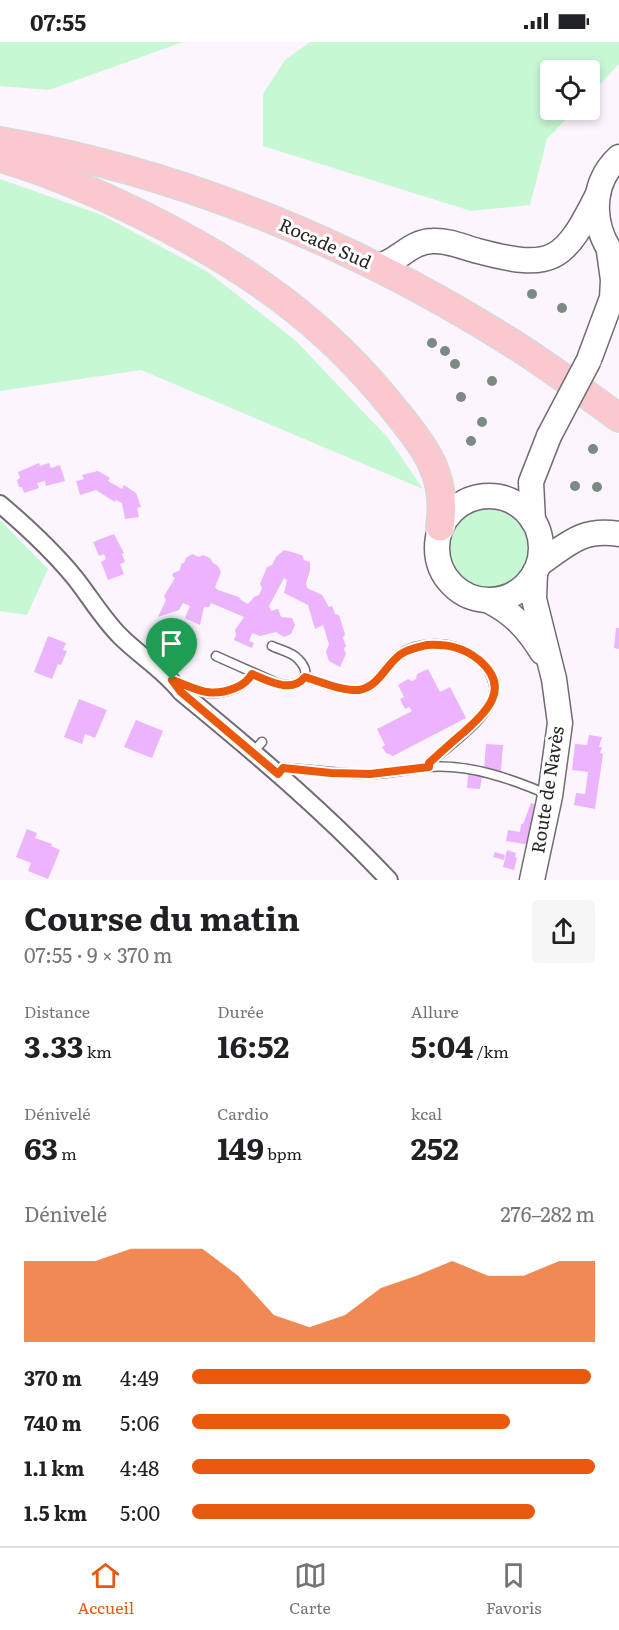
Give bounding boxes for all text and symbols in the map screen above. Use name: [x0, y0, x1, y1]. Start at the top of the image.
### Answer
text: 07:55: [30, 5, 86, 38]
map controls: [540, 60, 600, 120]
button: locate: [540, 60, 600, 120]
street label: Rocade Sud: [275, 210, 376, 275]
pin: [146, 618, 197, 680]
icon: arrive: [155, 627, 188, 660]
street label: Route de Navès: [523, 724, 570, 855]
text: Course du matin: [24, 892, 300, 941]
button: share: [532, 900, 595, 963]
text: 07:55 · 9 × 370 m: [24, 939, 172, 969]
text: Distance: [24, 999, 90, 1023]
text: Durée: [217, 999, 264, 1023]
text: Allure: [411, 999, 459, 1023]
text: 3.33: [24, 1023, 84, 1067]
text: 16:52: [217, 1023, 289, 1067]
text: 5:04: [411, 1023, 473, 1067]
text: km: [84, 1039, 112, 1063]
text: /km: [473, 1039, 509, 1063]
text: Dénivelé: [24, 1101, 90, 1125]
text: Cardio: [217, 1101, 269, 1125]
text: kcal: [411, 1101, 442, 1125]
text: 63: [24, 1125, 58, 1169]
text: 149: [217, 1125, 264, 1169]
text: 252: [411, 1125, 459, 1169]
text: m: [58, 1141, 77, 1165]
text: bpm: [264, 1141, 302, 1165]
text: Dénivelé: [24, 1198, 107, 1228]
text: 276–282 m: [501, 1198, 595, 1228]
text: 370 m: [24, 1362, 82, 1392]
text: 4:49: [120, 1362, 159, 1392]
text: 740 m: [24, 1407, 82, 1437]
text: 5:06: [120, 1407, 159, 1437]
text: 1.1 km: [24, 1452, 84, 1482]
text: 4:48: [120, 1452, 159, 1482]
text: 1.5 km: [24, 1497, 87, 1527]
text: 5:00: [120, 1497, 160, 1527]
tab: Accueil: [77, 1559, 134, 1619]
tab: Carte: [289, 1559, 331, 1619]
tab: Favoris: [486, 1559, 542, 1619]

